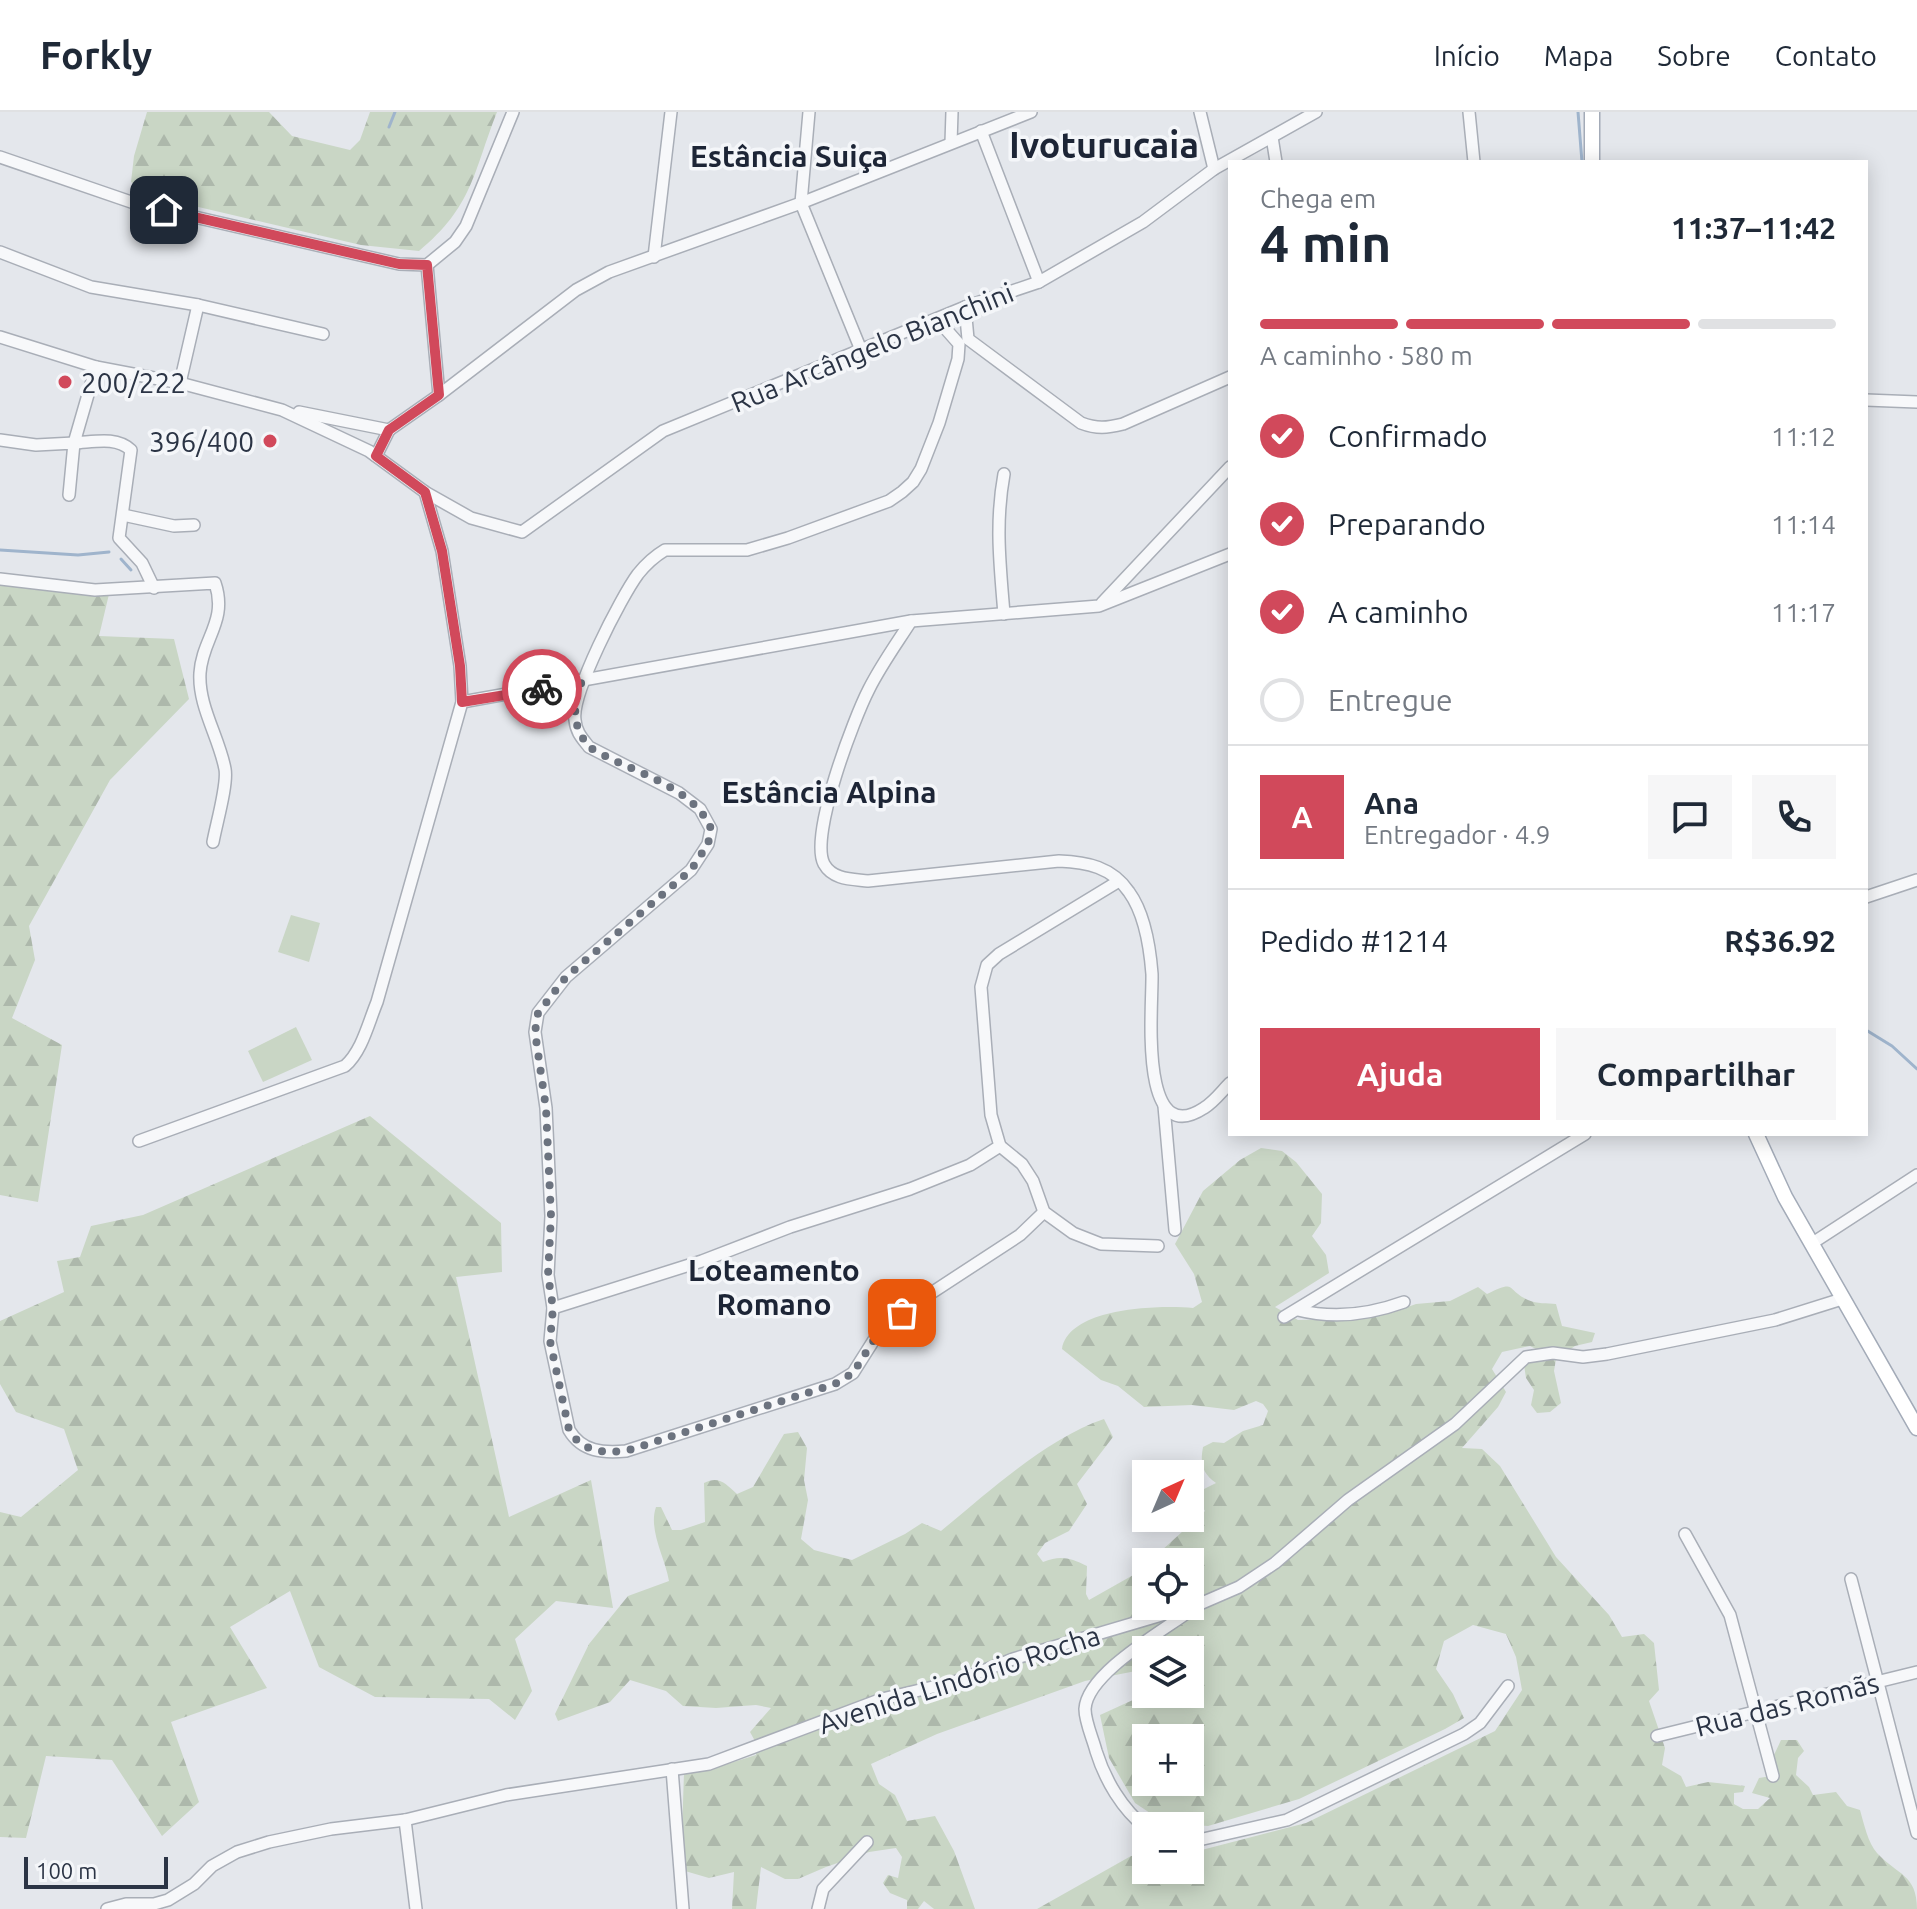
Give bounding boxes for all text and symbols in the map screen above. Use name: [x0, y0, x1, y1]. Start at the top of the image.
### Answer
text: Forkly: [40, 34, 152, 76]
text: Início: [1434, 40, 1500, 71]
text: Mapa: [1544, 40, 1613, 71]
text: Sobre: [1657, 40, 1731, 71]
text: Contato: [1775, 40, 1877, 71]
district label: Ivoturucaia: [1009, 124, 1199, 165]
district label: Estância Suiça: [690, 139, 888, 173]
pin: [130, 176, 198, 244]
text: Chega em: [1260, 184, 1376, 213]
icon: home: [142, 188, 186, 232]
text: 11:37–11:42: [1671, 211, 1836, 245]
text: 4 min: [1260, 214, 1391, 272]
street label: Rua Arcângelo Bianchini: [726, 276, 1018, 418]
text: A caminho · 580 m: [1260, 341, 1473, 370]
place label: 200/222: [81, 367, 186, 398]
marker: 200/222: [56, 373, 74, 391]
icon: check: [1260, 414, 1304, 458]
text: Confirmado: [1328, 419, 1488, 453]
text: 11:12: [1771, 422, 1836, 451]
place label: 396/400: [149, 426, 254, 457]
marker: 396/400: [261, 432, 279, 450]
icon: check: [1260, 502, 1304, 546]
text: Preparando: [1328, 507, 1486, 541]
text: 11:14: [1771, 510, 1836, 539]
icon: check: [1260, 590, 1304, 634]
text: A caminho: [1328, 595, 1469, 629]
text: 11:17: [1771, 598, 1836, 627]
courier: [502, 649, 582, 729]
icon: bike: [520, 667, 564, 711]
text: Entregue: [1328, 683, 1453, 717]
district label: Estância Alpina: [721, 775, 937, 809]
button: chat: [1648, 775, 1732, 859]
button: phone: [1752, 775, 1836, 859]
text: Ana: [1364, 786, 1419, 820]
text: A: [1291, 800, 1313, 834]
text: Entregador · 4.9: [1364, 820, 1550, 849]
text: Pedido #1214: [1260, 924, 1448, 958]
text: R$36.92: [1724, 924, 1836, 958]
button: Ajuda: [1260, 1028, 1540, 1120]
button: Compartilhar: [1556, 1028, 1836, 1120]
district label: Loteamento Romano: [688, 1253, 860, 1321]
pin: [868, 1279, 936, 1347]
icon: bag: [880, 1291, 924, 1335]
north arrow: [1132, 1460, 1204, 1532]
map controls: [1132, 1460, 1204, 1884]
button: locate: [1132, 1548, 1204, 1620]
street label: Avenida Lindório Rocha: [814, 1619, 1104, 1739]
button: layers: [1132, 1636, 1204, 1708]
street label: Rua das Romãs: [1692, 1666, 1882, 1742]
button: +: [1132, 1724, 1204, 1796]
button: −: [1132, 1812, 1204, 1884]
scale bar: [24, 1853, 168, 1889]
text: 100 m: [36, 1858, 97, 1883]

